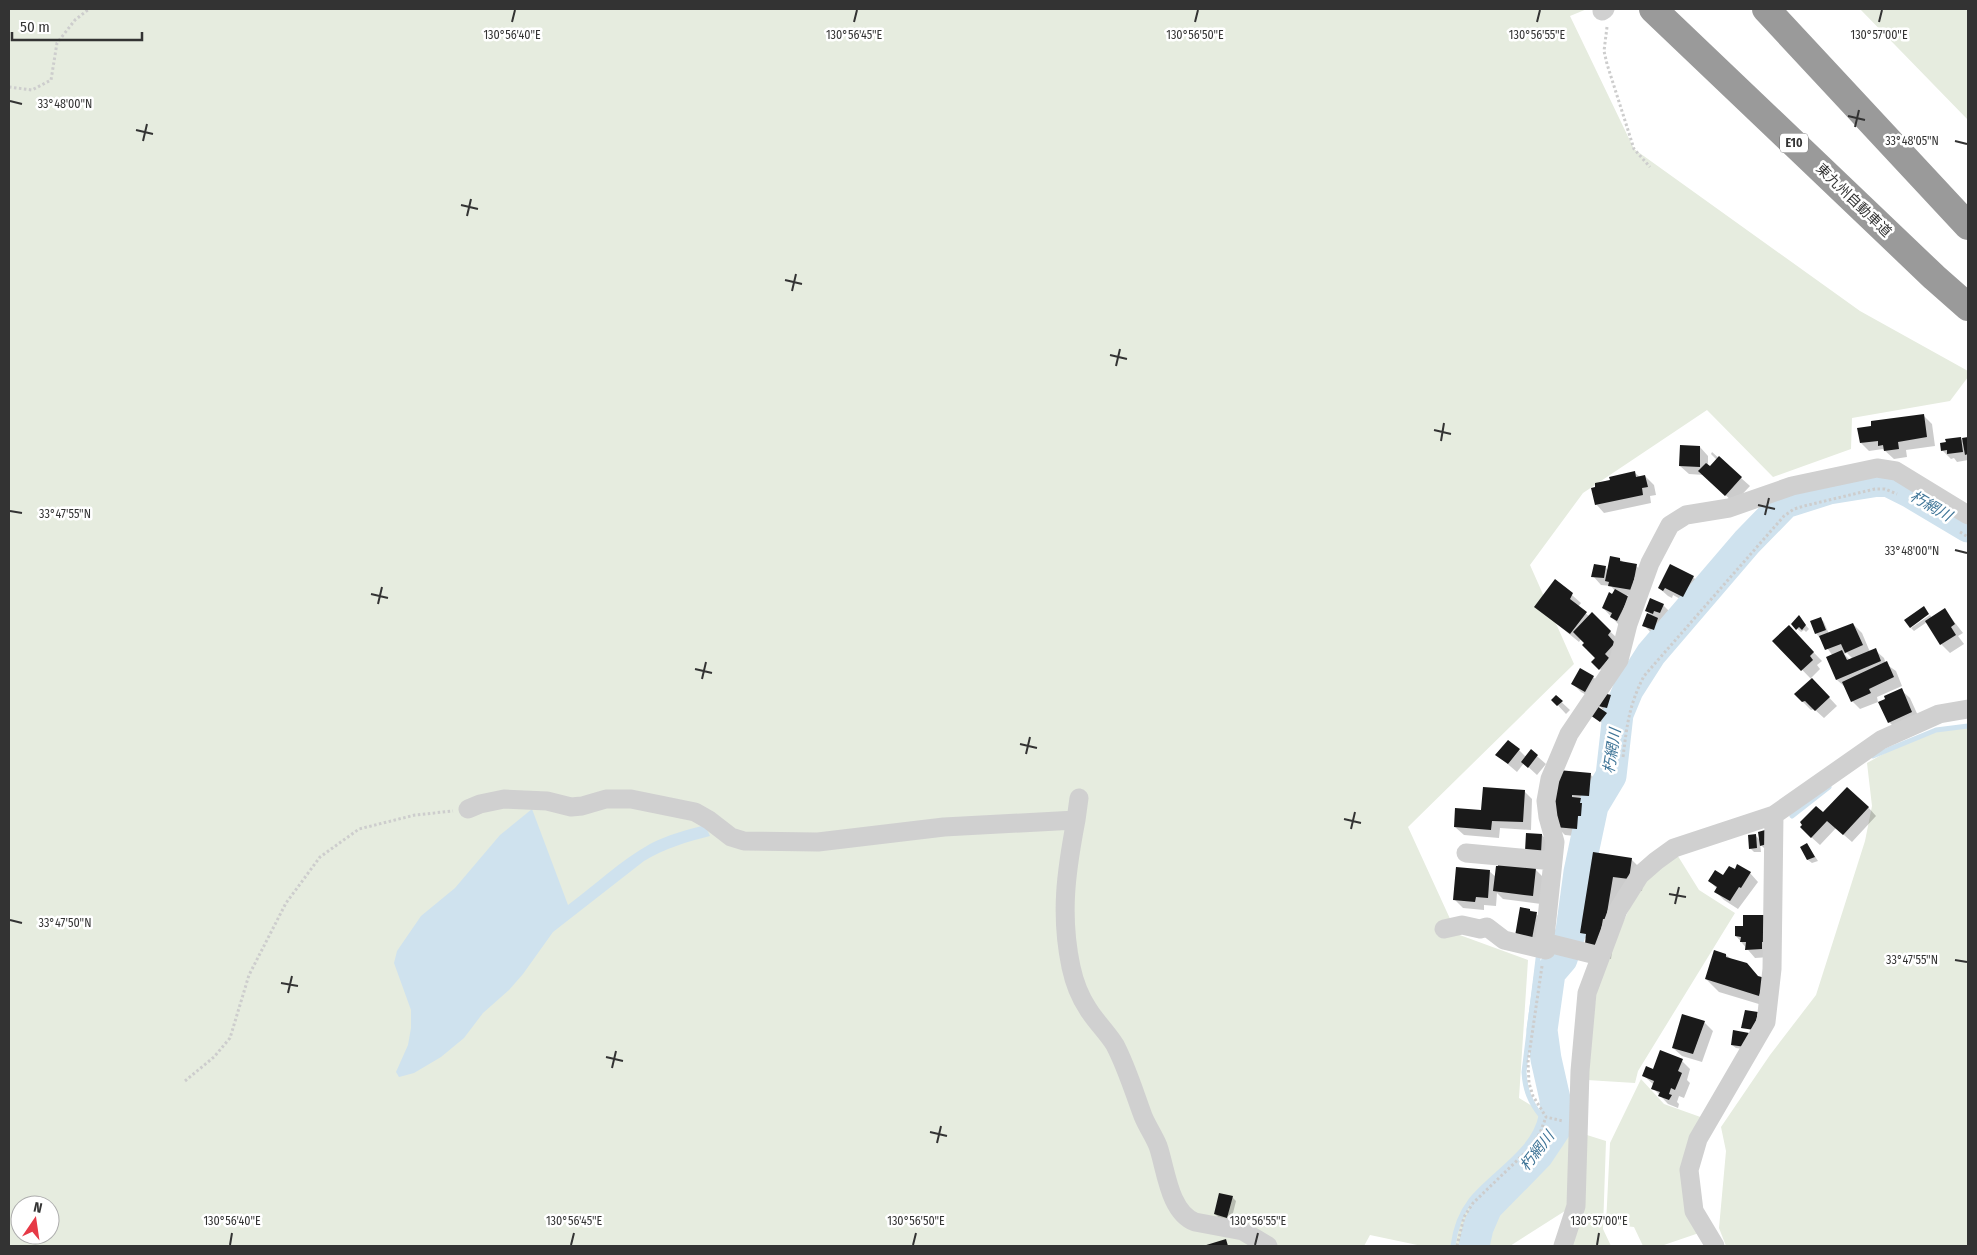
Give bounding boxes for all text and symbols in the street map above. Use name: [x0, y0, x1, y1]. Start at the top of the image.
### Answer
scale bar: [12, 10, 142, 42]
text: 50 m: [20, 18, 50, 36]
text: 130°56'40"E: [483, 28, 541, 42]
text: 130°56'45"E: [826, 28, 882, 42]
text: 130°56'50"E: [1166, 28, 1224, 42]
text: 130°56'55"E: [1509, 28, 1566, 42]
text: 130°57'00"E: [1850, 28, 1908, 42]
text: 33°48'00"N: [38, 97, 92, 111]
road number: E10: [1780, 134, 1808, 152]
text: 33°48'05"N: [1885, 134, 1939, 148]
street label: 東九州自動車道: [1813, 160, 1895, 241]
water label: 朽網川: [1907, 487, 1957, 526]
text: 33°47'55"N: [39, 507, 91, 521]
text: 33°48'00"N: [1885, 544, 1939, 558]
water label: 朽網川: [1600, 725, 1625, 775]
text: 33°47'50"N: [39, 916, 91, 930]
text: 33°47'55"N: [1886, 953, 1938, 967]
water label: 朽網川: [1516, 1126, 1559, 1174]
north arrow: [10, 1195, 60, 1245]
text: N: [32, 1199, 44, 1217]
text: 130°56'40"E: [203, 1214, 261, 1228]
text: 130°56'45"E: [546, 1214, 602, 1228]
text: 130°56'50"E: [887, 1214, 945, 1228]
text: 130°56'55"E: [1230, 1214, 1287, 1228]
text: 130°57'00"E: [1570, 1214, 1628, 1228]

